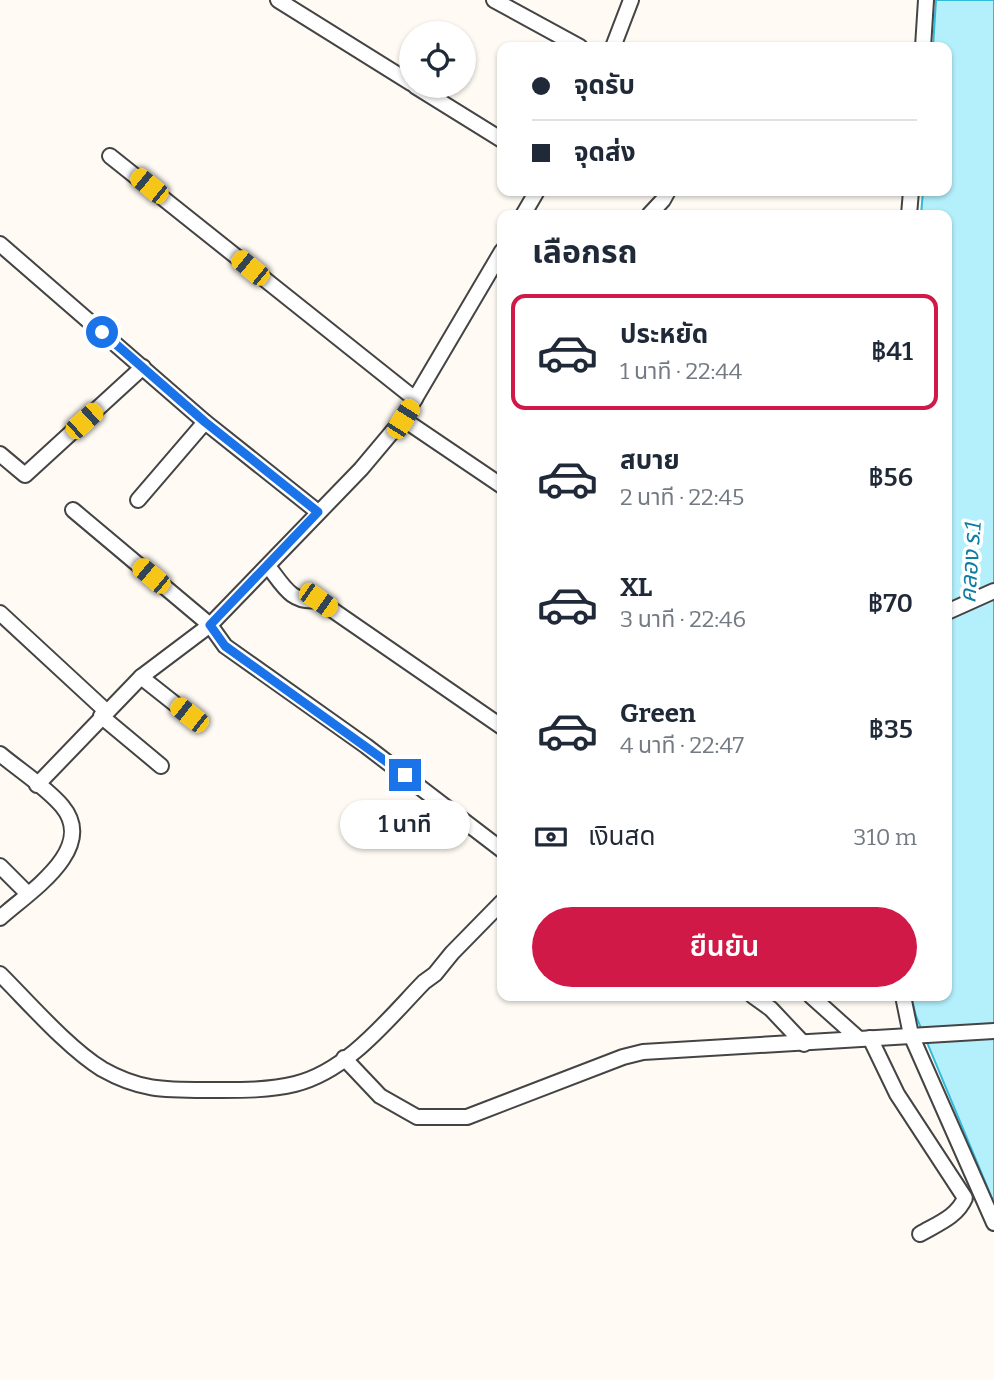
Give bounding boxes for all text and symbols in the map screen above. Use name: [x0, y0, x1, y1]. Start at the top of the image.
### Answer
map controls: [399, 21, 476, 98]
button: locate: [399, 21, 476, 98]
text: จุดรับ: [574, 70, 635, 101]
text: จุดส่ง: [574, 137, 636, 168]
car: [127, 165, 172, 207]
text: เลือกรถ: [532, 233, 637, 271]
car: [228, 247, 273, 289]
route start: [86, 316, 118, 348]
text: ประหยัด: [620, 319, 708, 350]
icon: car: [536, 321, 599, 384]
text: ฿41: [871, 336, 913, 367]
text: 1 นาที · 22:44: [620, 357, 742, 385]
car: [383, 396, 424, 442]
car: [62, 399, 107, 443]
text: สบาย: [620, 445, 680, 476]
icon: car: [536, 447, 599, 510]
text: ฿56: [868, 462, 913, 493]
text: 2 นาที · 22:45: [620, 483, 744, 511]
water label: คลอง ร.1: [953, 520, 987, 604]
car: [129, 554, 174, 598]
text: XL: [620, 572, 652, 603]
icon: car: [536, 573, 599, 636]
car: [295, 579, 342, 621]
text: ฿70: [868, 588, 913, 619]
text: 3 นาที · 22:46: [620, 605, 746, 633]
car: [166, 694, 213, 736]
text: Green: [620, 698, 696, 729]
icon: car: [536, 699, 599, 762]
text: ฿35: [869, 714, 913, 745]
text: 4 นาที · 22:47: [620, 731, 744, 759]
route end: [389, 759, 421, 791]
callout: 1 นาที: [340, 800, 470, 848]
text: 1 นาที: [379, 810, 431, 838]
icon: cash: [532, 818, 570, 856]
text: เงินสด: [588, 821, 655, 852]
text: 310 m: [853, 823, 917, 851]
button: ยืนยัน: [532, 907, 917, 987]

